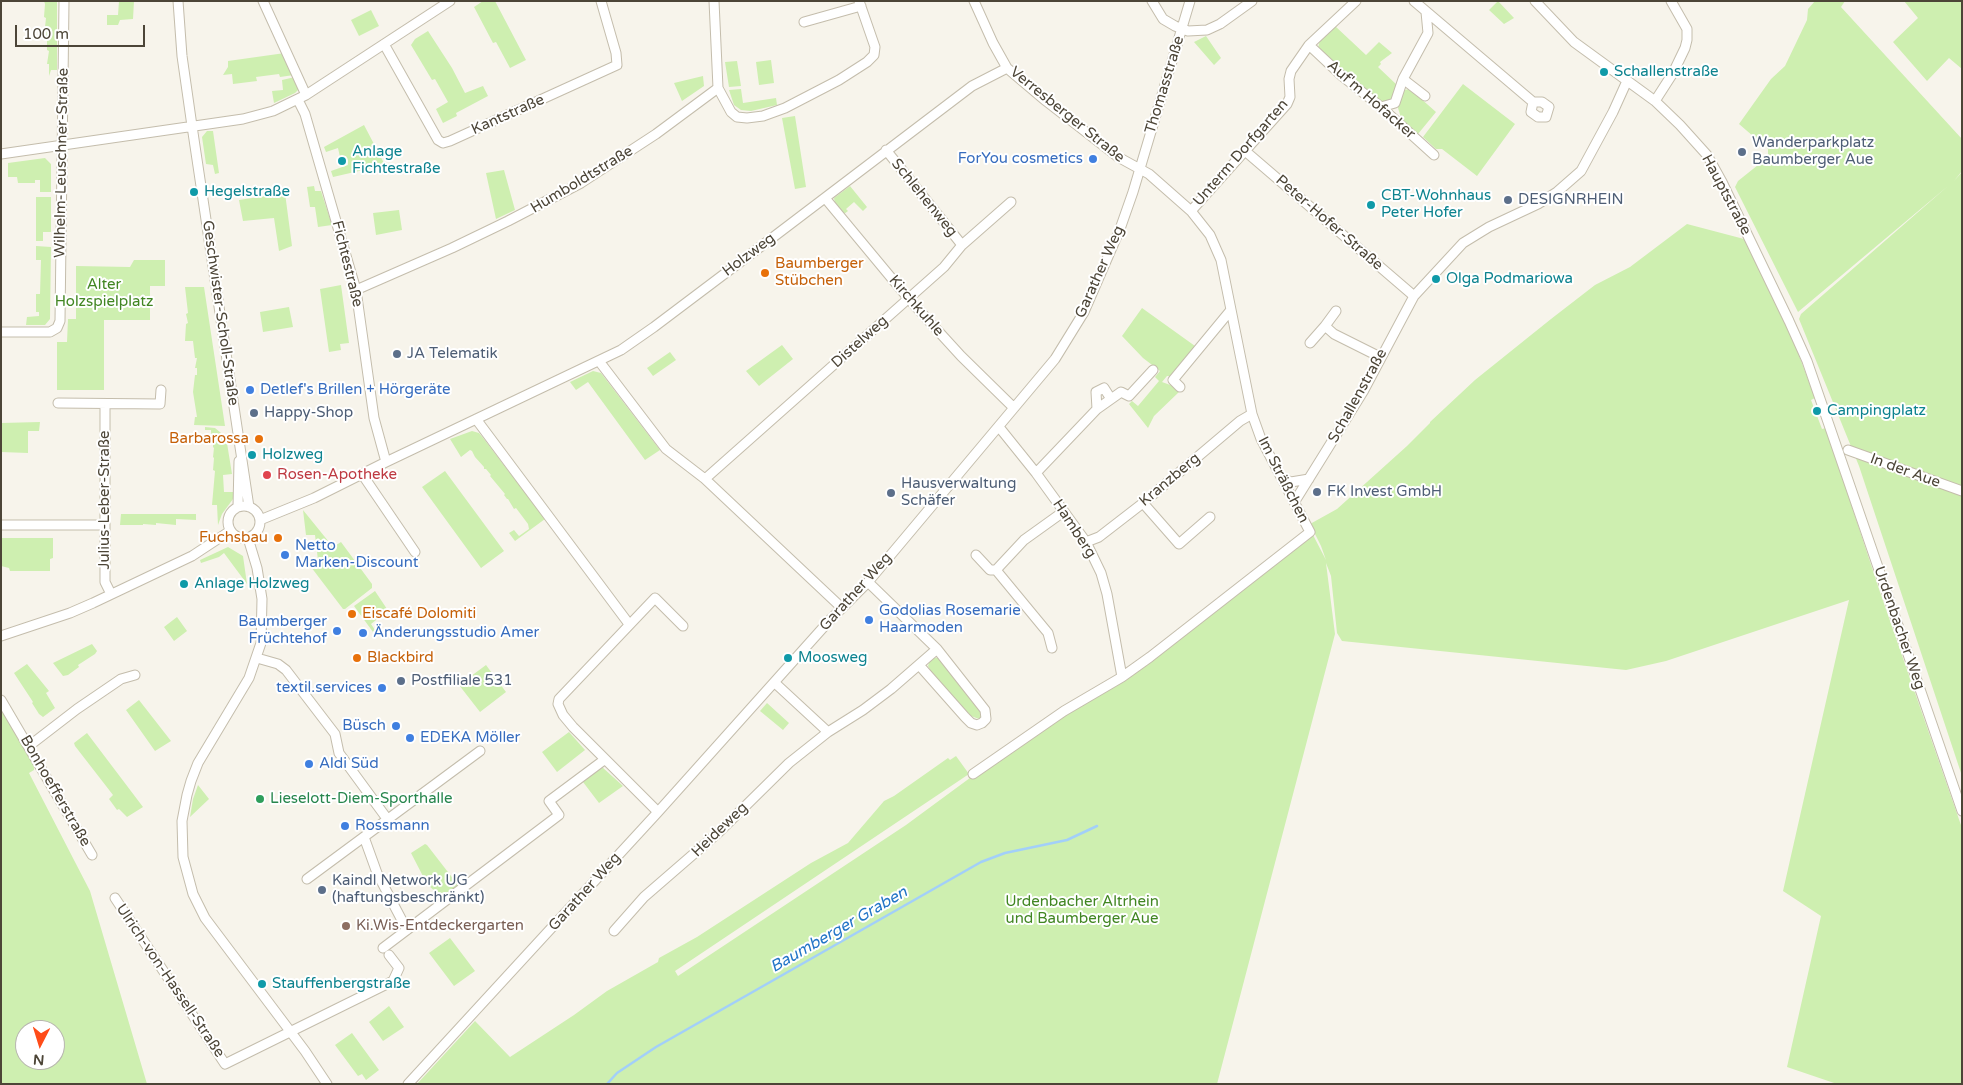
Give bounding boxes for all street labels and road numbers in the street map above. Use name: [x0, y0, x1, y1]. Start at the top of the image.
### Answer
street label: Thomasstraße: [1142, 34, 1188, 136]
street label: Auf'm Hofacker: [1323, 57, 1419, 143]
street label: Verresberger Straße: [1006, 63, 1128, 167]
street label: Wilhelm-Leuschner-Straße: [51, 68, 73, 258]
street label: Kantstraße: [469, 91, 547, 139]
street label: Unterm Dorfgarten: [1190, 96, 1292, 210]
street label: Humboldtstraße: [528, 142, 636, 218]
street label: Hauptstraße: [1697, 152, 1755, 238]
street label: Schlehenweg: [887, 155, 961, 241]
street label: Peter-Hofer-Straße: [1272, 172, 1386, 274]
street label: Geschwister-Scholl-Straße: [198, 219, 242, 407]
street label: Fichtestraße: [328, 219, 366, 309]
street label: Garather Weg: [1072, 223, 1128, 321]
street label: Holzweg: [719, 229, 779, 281]
street label: Kirchkuhle: [885, 272, 947, 340]
street label: Distelweg: [828, 312, 892, 372]
street label: Schallenstraße: [1325, 346, 1391, 446]
street label: Julius-Leber-Straße: [96, 430, 114, 570]
street label: Im Sträßchen: [1254, 434, 1312, 526]
street label: Kranzberg: [1136, 449, 1204, 511]
street label: In der Aue: [1867, 450, 1943, 492]
street label: Hamberg: [1048, 496, 1100, 562]
street label: Garather Weg: [816, 549, 896, 635]
street label: Urdenbacher Weg: [1869, 564, 1929, 692]
street label: Bonhoefferstraße: [16, 732, 94, 850]
street label: Heideweg: [688, 799, 752, 861]
street label: Garather Weg: [545, 849, 625, 935]
street label: Ulrich-von-Hassell-Straße: [112, 901, 228, 1061]

